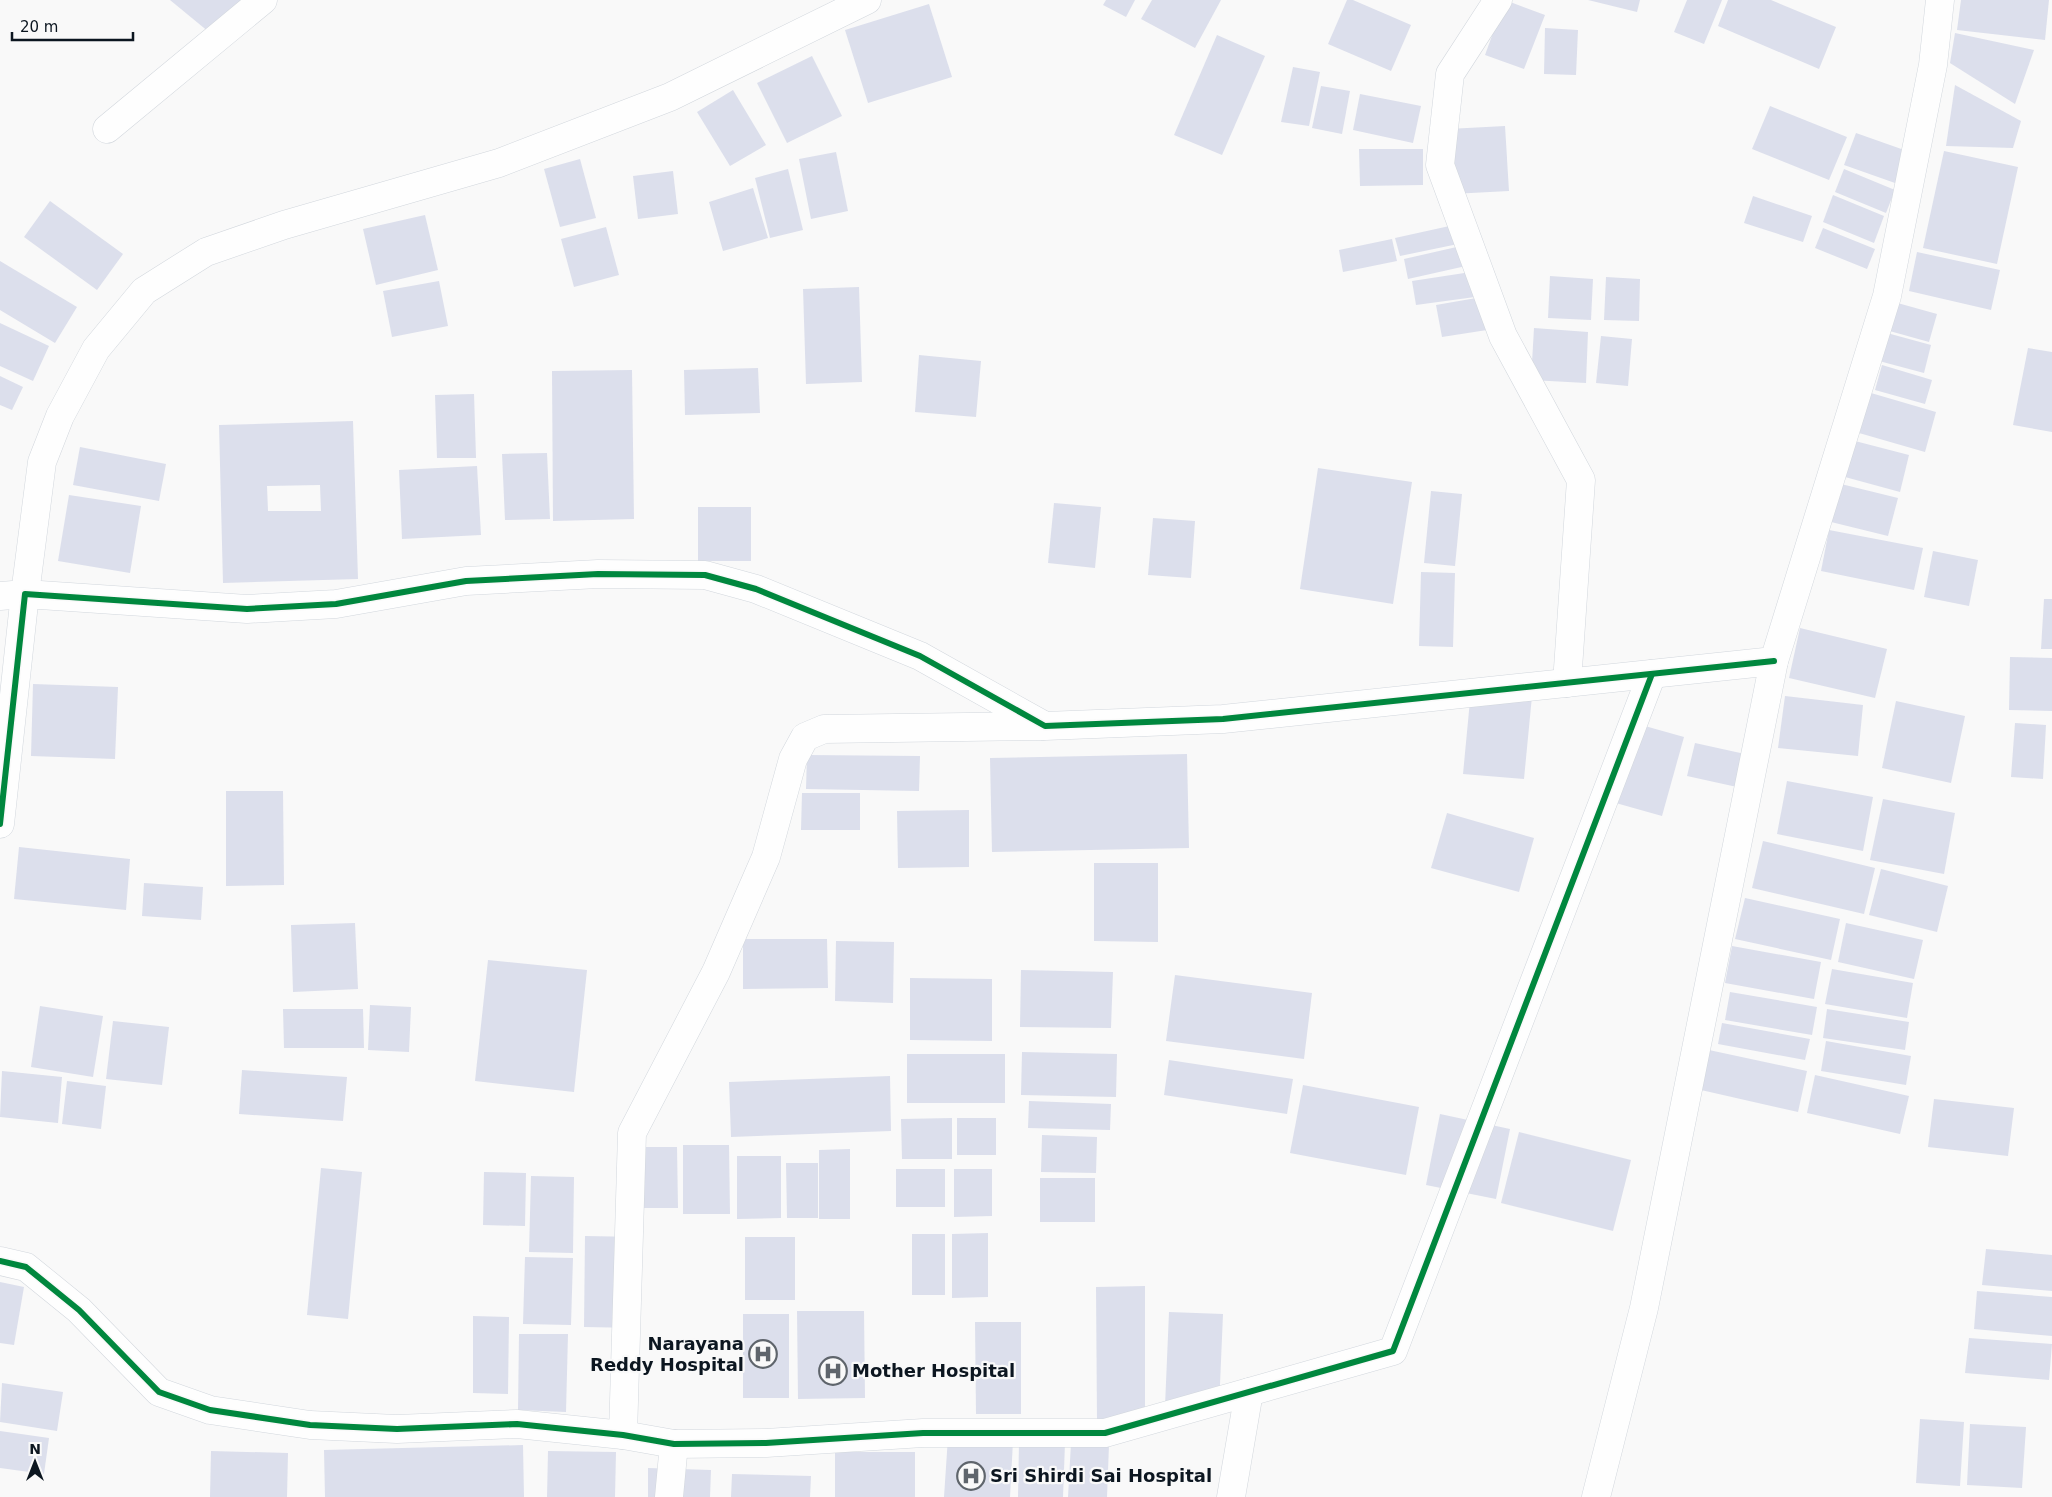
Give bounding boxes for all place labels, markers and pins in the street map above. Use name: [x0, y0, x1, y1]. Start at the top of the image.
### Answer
place label: Narayana Reddy Hospital: [590, 1333, 744, 1375]
hospital icon: Narayana Reddy Hospital: [748, 1339, 778, 1369]
hospital icon: Mother Hospital: [818, 1356, 848, 1386]
place label: Mother Hospital: [852, 1360, 1015, 1381]
hospital icon: Sri Shirdi Sai Hospital: [956, 1461, 986, 1491]
place label: Sri Shirdi Sai Hospital: [990, 1465, 1212, 1486]

